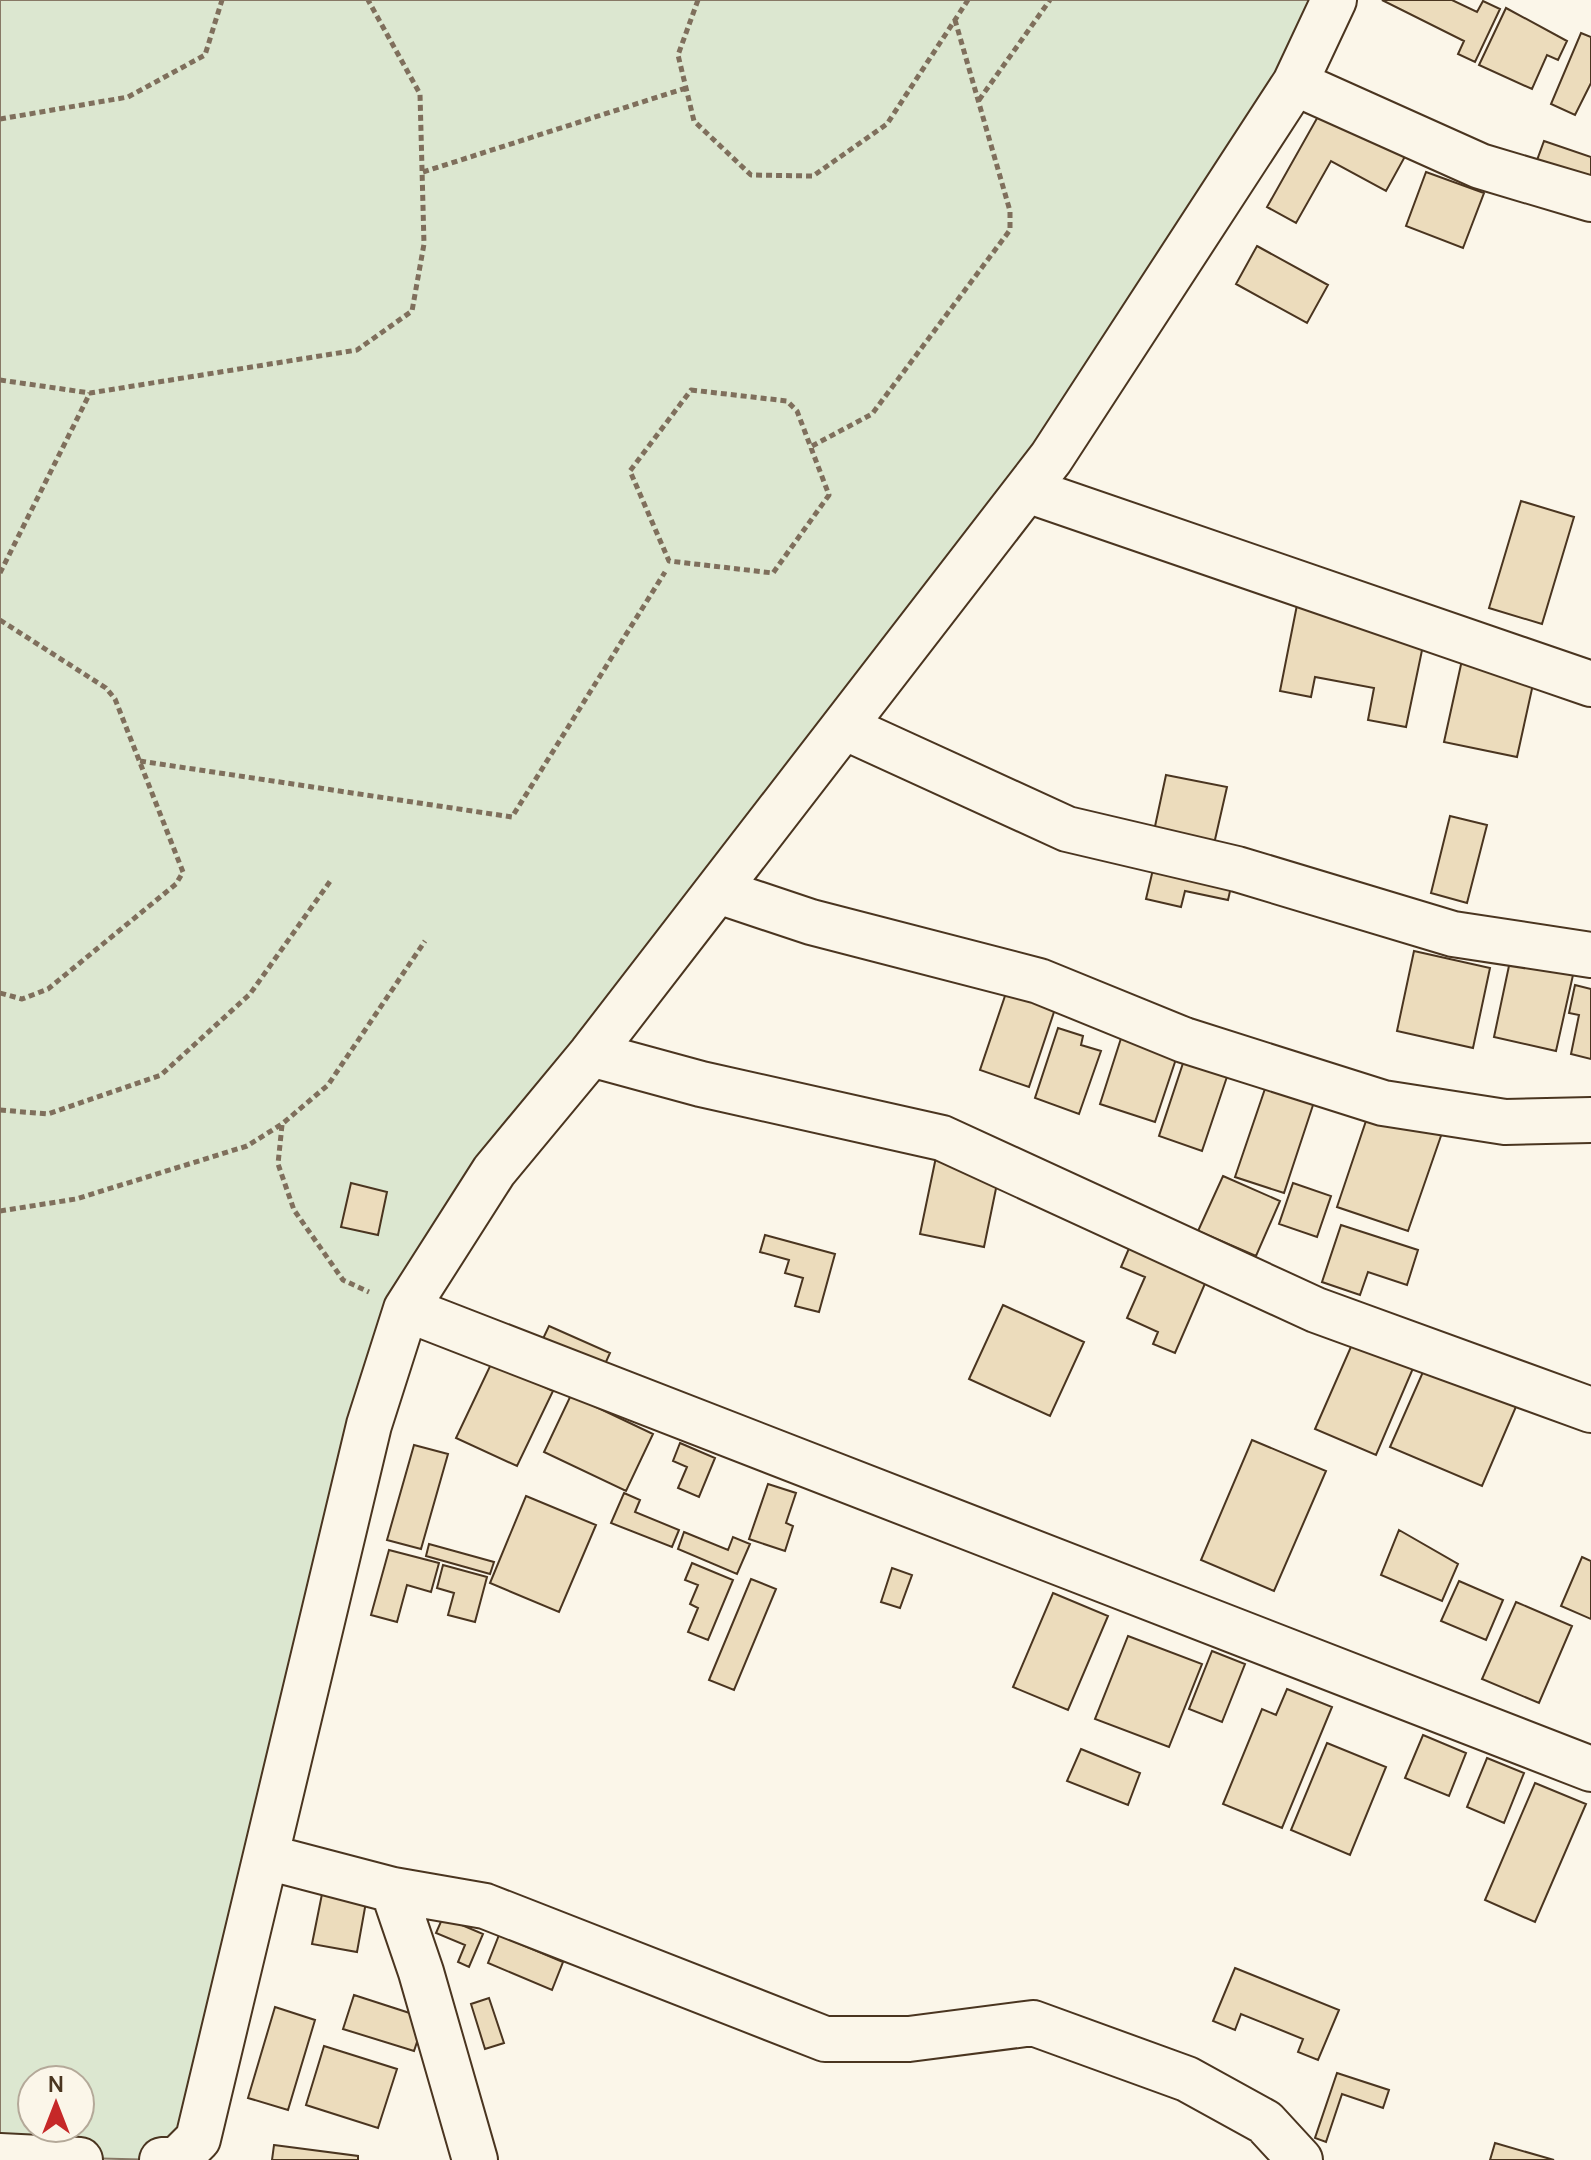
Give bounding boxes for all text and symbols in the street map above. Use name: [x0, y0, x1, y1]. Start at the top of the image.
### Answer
north arrow: [16, 2064, 96, 2144]
text: N: [48, 2069, 64, 2099]

